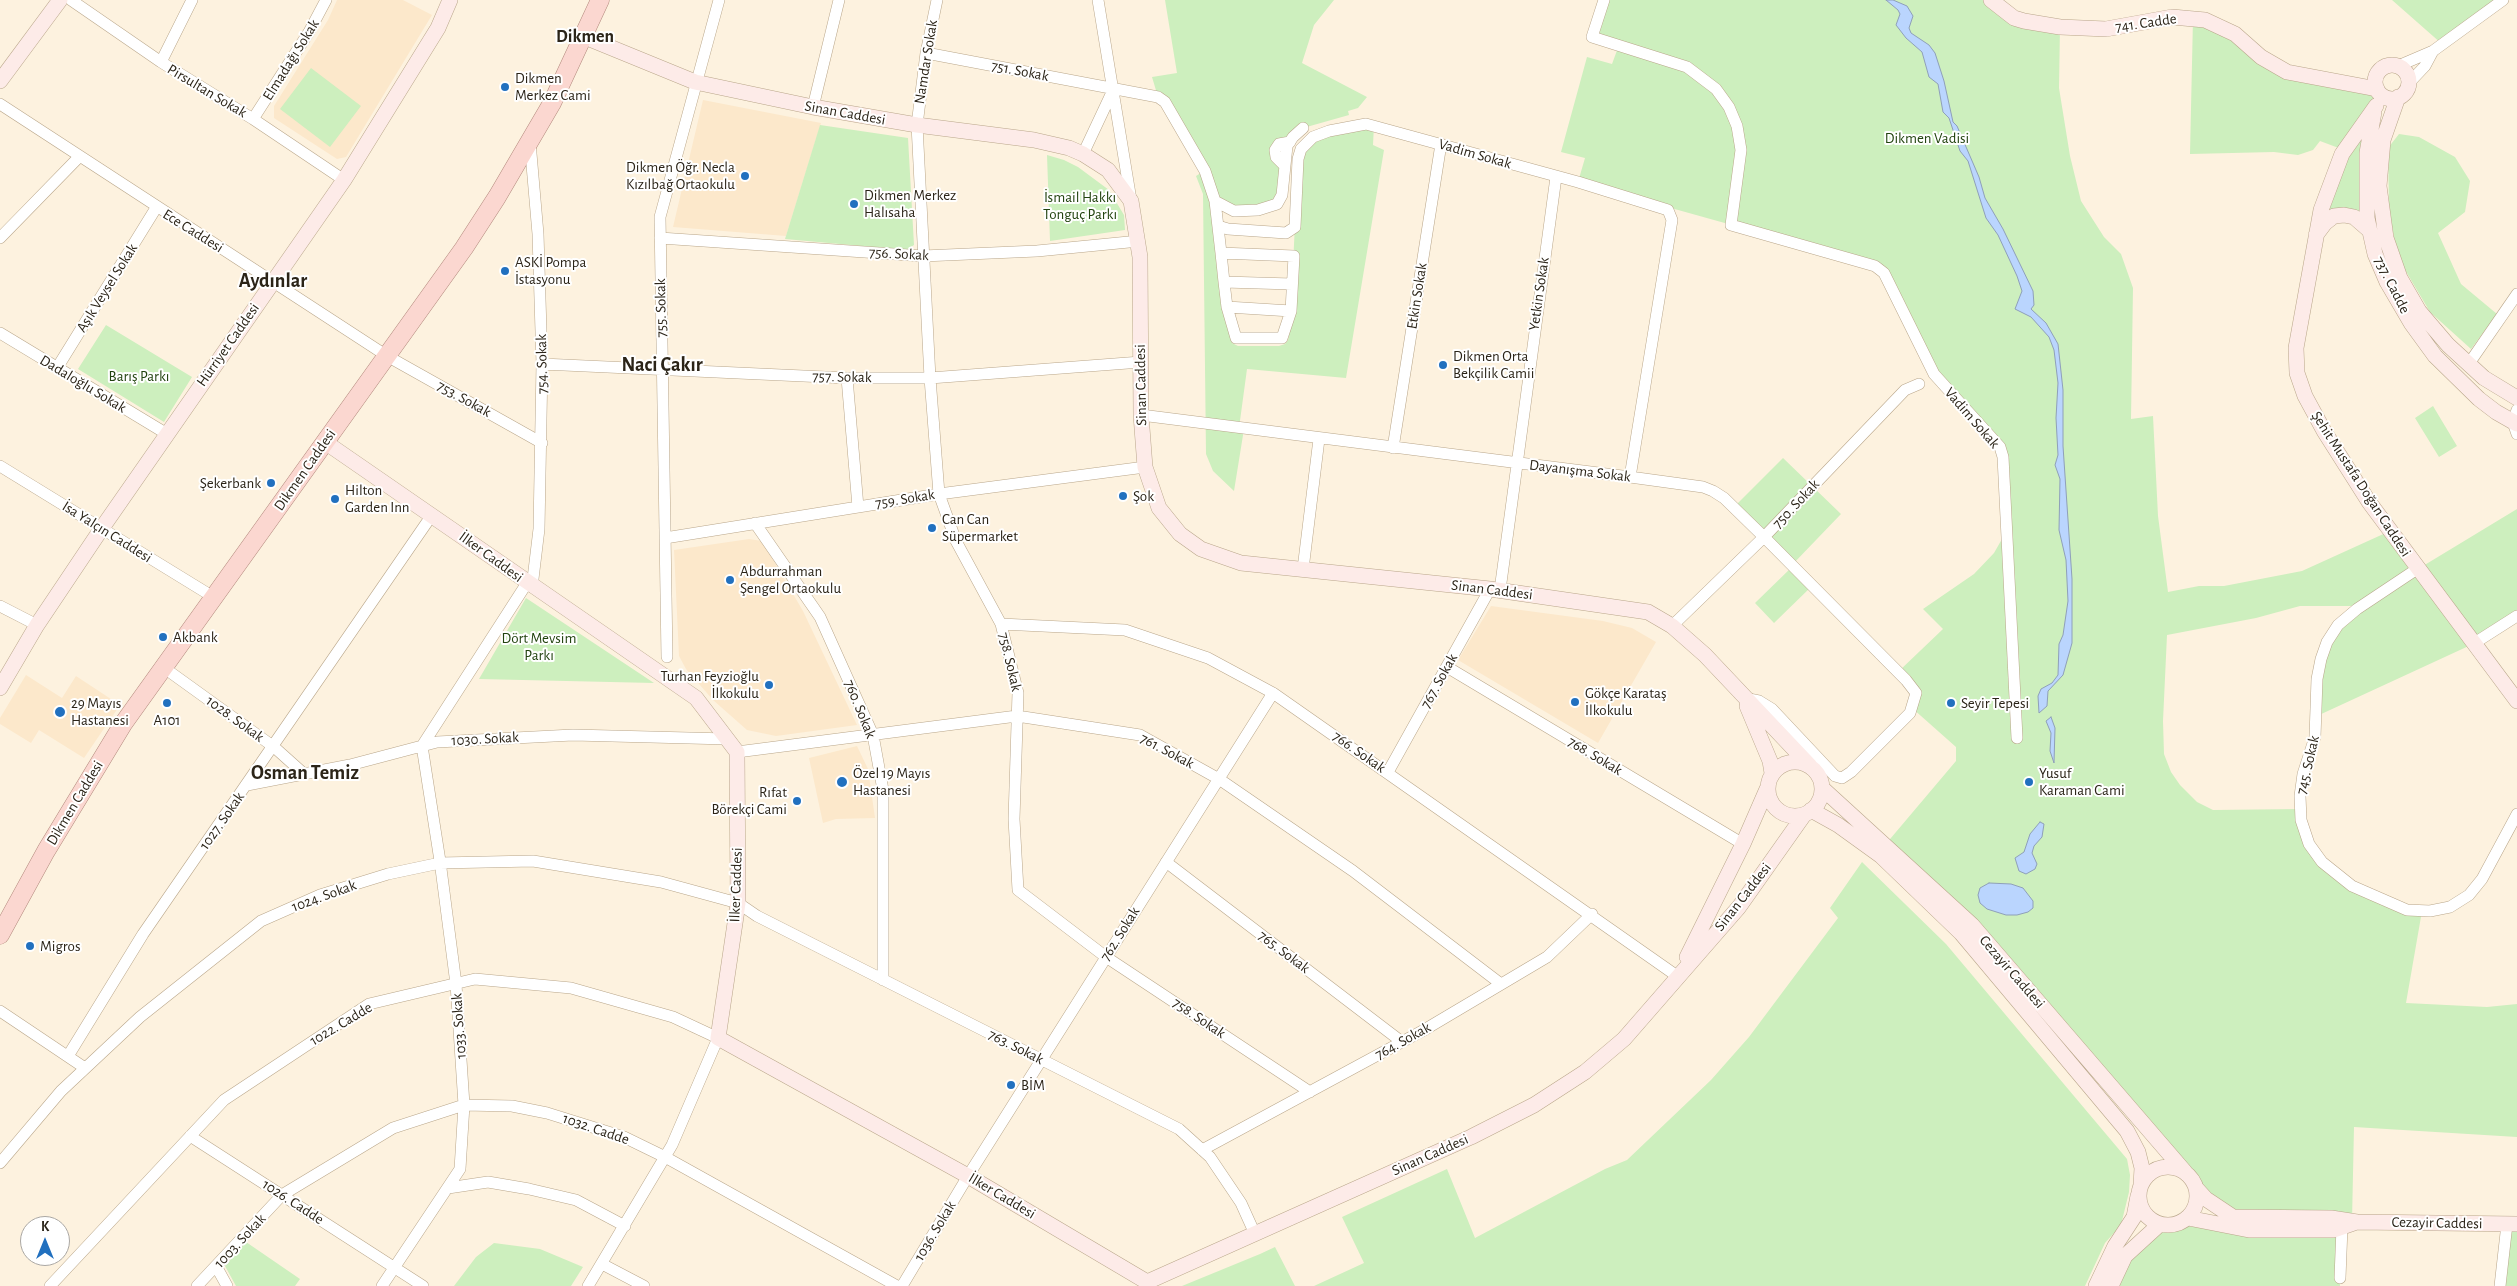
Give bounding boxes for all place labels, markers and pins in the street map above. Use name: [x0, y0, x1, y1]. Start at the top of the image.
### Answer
place label: Dikmen Merkez Cami: [515, 69, 591, 104]
marker: Dikmen Merkez Cami: [499, 81, 511, 93]
place label: Dikmen Öğr. Necla Kızılbağ Ortaokulu: [626, 158, 735, 193]
marker: Dikmen Öğr. Necla Kızılbağ Ortaokulu: [739, 170, 751, 182]
place label: Dikmen Merkez Halısaha: [864, 186, 956, 221]
marker: Dikmen Merkez Halısaha: [848, 198, 860, 210]
place label: ASKİ Pompa İstasyonu: [515, 253, 586, 288]
marker: ASKİ Pompa İstasyonu: [499, 265, 511, 277]
place label: Dikmen Orta Bekçilik Camii: [1453, 347, 1534, 382]
marker: Dikmen Orta Bekçilik Camii: [1437, 359, 1449, 371]
place label: Şekerbank: [200, 474, 261, 492]
marker: Şekerbank: [265, 477, 277, 489]
place label: Hilton Garden Inn: [345, 481, 410, 516]
place label: Şok: [1133, 487, 1154, 505]
marker: Şok: [1117, 490, 1129, 502]
marker: Hilton Garden Inn: [329, 493, 341, 505]
place label: Can Can Süpermarket: [942, 510, 1018, 545]
marker: Can Can Süpermarket: [926, 522, 938, 534]
place label: Abdurrahman Şengel Ortaokulu: [740, 562, 841, 597]
marker: Abdurrahman Şengel Ortaokulu: [724, 574, 736, 586]
place label: Akbank: [173, 628, 218, 646]
marker: Akbank: [157, 631, 169, 643]
place label: Turhan Feyzioğlu İlkokulu: [660, 667, 759, 702]
marker: Turhan Feyzioğlu İlkokulu: [763, 679, 775, 691]
place label: Gökçe Karataş İlkokulu: [1585, 684, 1667, 719]
place label: 29 Mayıs Hastanesi: [71, 694, 129, 729]
place label: Seyir Tepesi: [1961, 694, 2029, 712]
marker: Gökçe Karataş İlkokulu: [1569, 696, 1581, 708]
marker: A101: [161, 697, 173, 709]
marker: Seyir Tepesi: [1945, 697, 1957, 709]
marker: 29 Mayıs Hastanesi: [53, 705, 67, 719]
place label: A101: [154, 711, 180, 729]
place label: Özel 19 Mayıs Hastanesi: [853, 764, 930, 799]
place label: Yusuf Karaman Cami: [2039, 764, 2125, 799]
marker: Özel 19 Mayıs Hastanesi: [835, 775, 849, 789]
marker: Yusuf Karaman Cami: [2023, 776, 2035, 788]
place label: Rıfat Börekçi Cami: [711, 783, 787, 818]
marker: Rıfat Börekçi Cami: [791, 795, 803, 807]
place label: Migros: [40, 937, 81, 955]
marker: Migros: [24, 940, 36, 952]
place label: BİM: [1021, 1076, 1045, 1094]
marker: BİM: [1005, 1079, 1017, 1091]

